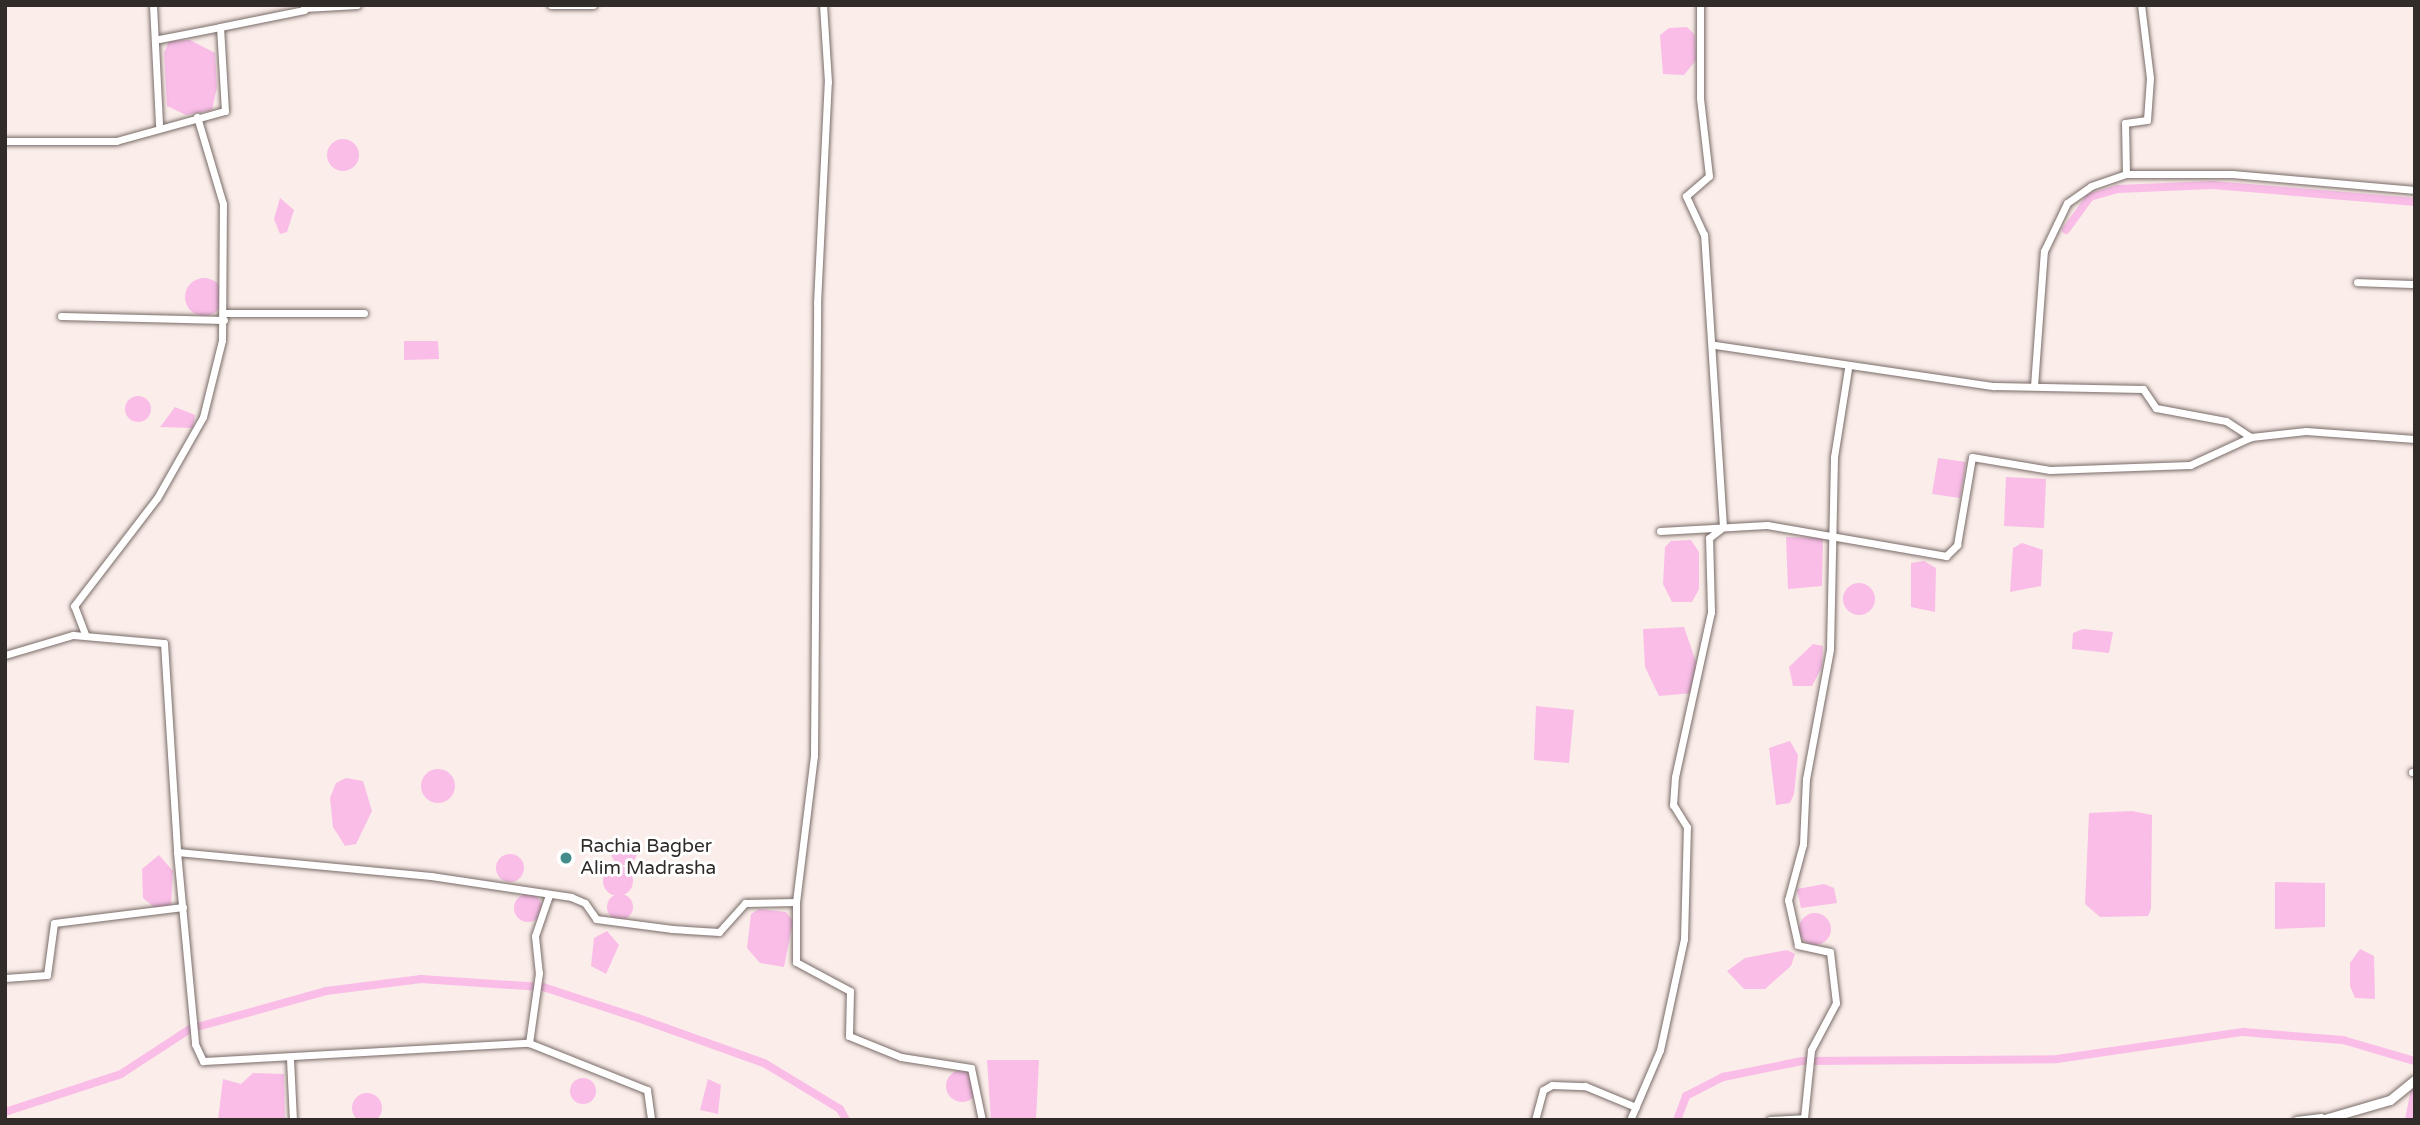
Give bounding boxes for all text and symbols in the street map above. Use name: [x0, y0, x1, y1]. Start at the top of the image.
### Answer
place label: Rachia Bagber Alim Madrasha: [580, 836, 716, 880]
marker: Rachia Bagber Alim Madrasha: [558, 850, 574, 866]

